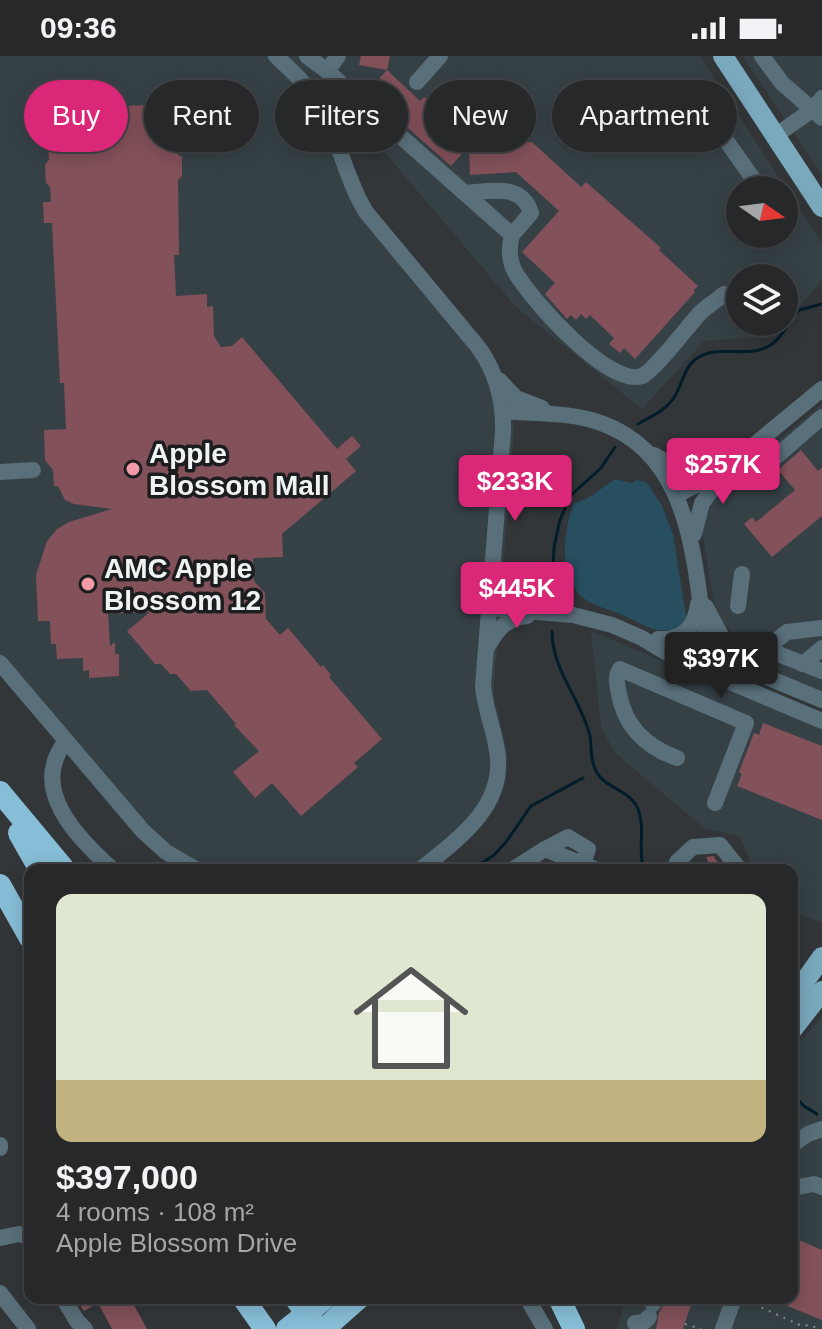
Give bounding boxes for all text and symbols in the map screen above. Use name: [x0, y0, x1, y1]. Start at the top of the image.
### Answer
text: 09:36: [40, 11, 117, 44]
chip: Buy: [24, 80, 128, 152]
chip: Rent: [144, 80, 259, 152]
chip: Filters: [275, 80, 408, 152]
chip: New: [424, 80, 536, 152]
chip: Apartment: [552, 80, 737, 152]
north arrow: [726, 176, 798, 248]
map controls: [726, 176, 798, 336]
button: layers: [726, 264, 798, 336]
place label: Apple Blossom Mall: [149, 438, 329, 501]
pin: $257K: [667, 438, 779, 506]
text: $257K: [685, 449, 761, 479]
pin: $233K: [459, 455, 571, 523]
marker: Apple Blossom Mall: [124, 460, 142, 478]
text: $233K: [477, 466, 553, 496]
place label: AMC Apple Blossom 12: [104, 553, 261, 616]
pin: $445K: [461, 562, 573, 630]
text: $445K: [479, 573, 555, 603]
marker: AMC Apple Blossom 12: [79, 575, 97, 593]
pin: $397K: [665, 632, 777, 700]
text: $397K: [683, 643, 759, 673]
icon: home: [339, 946, 483, 1090]
text: $397,000: [56, 1158, 198, 1196]
text: 4 rooms · 108 m²: [56, 1197, 254, 1227]
text: Apple Blossom Drive: [56, 1228, 297, 1258]

